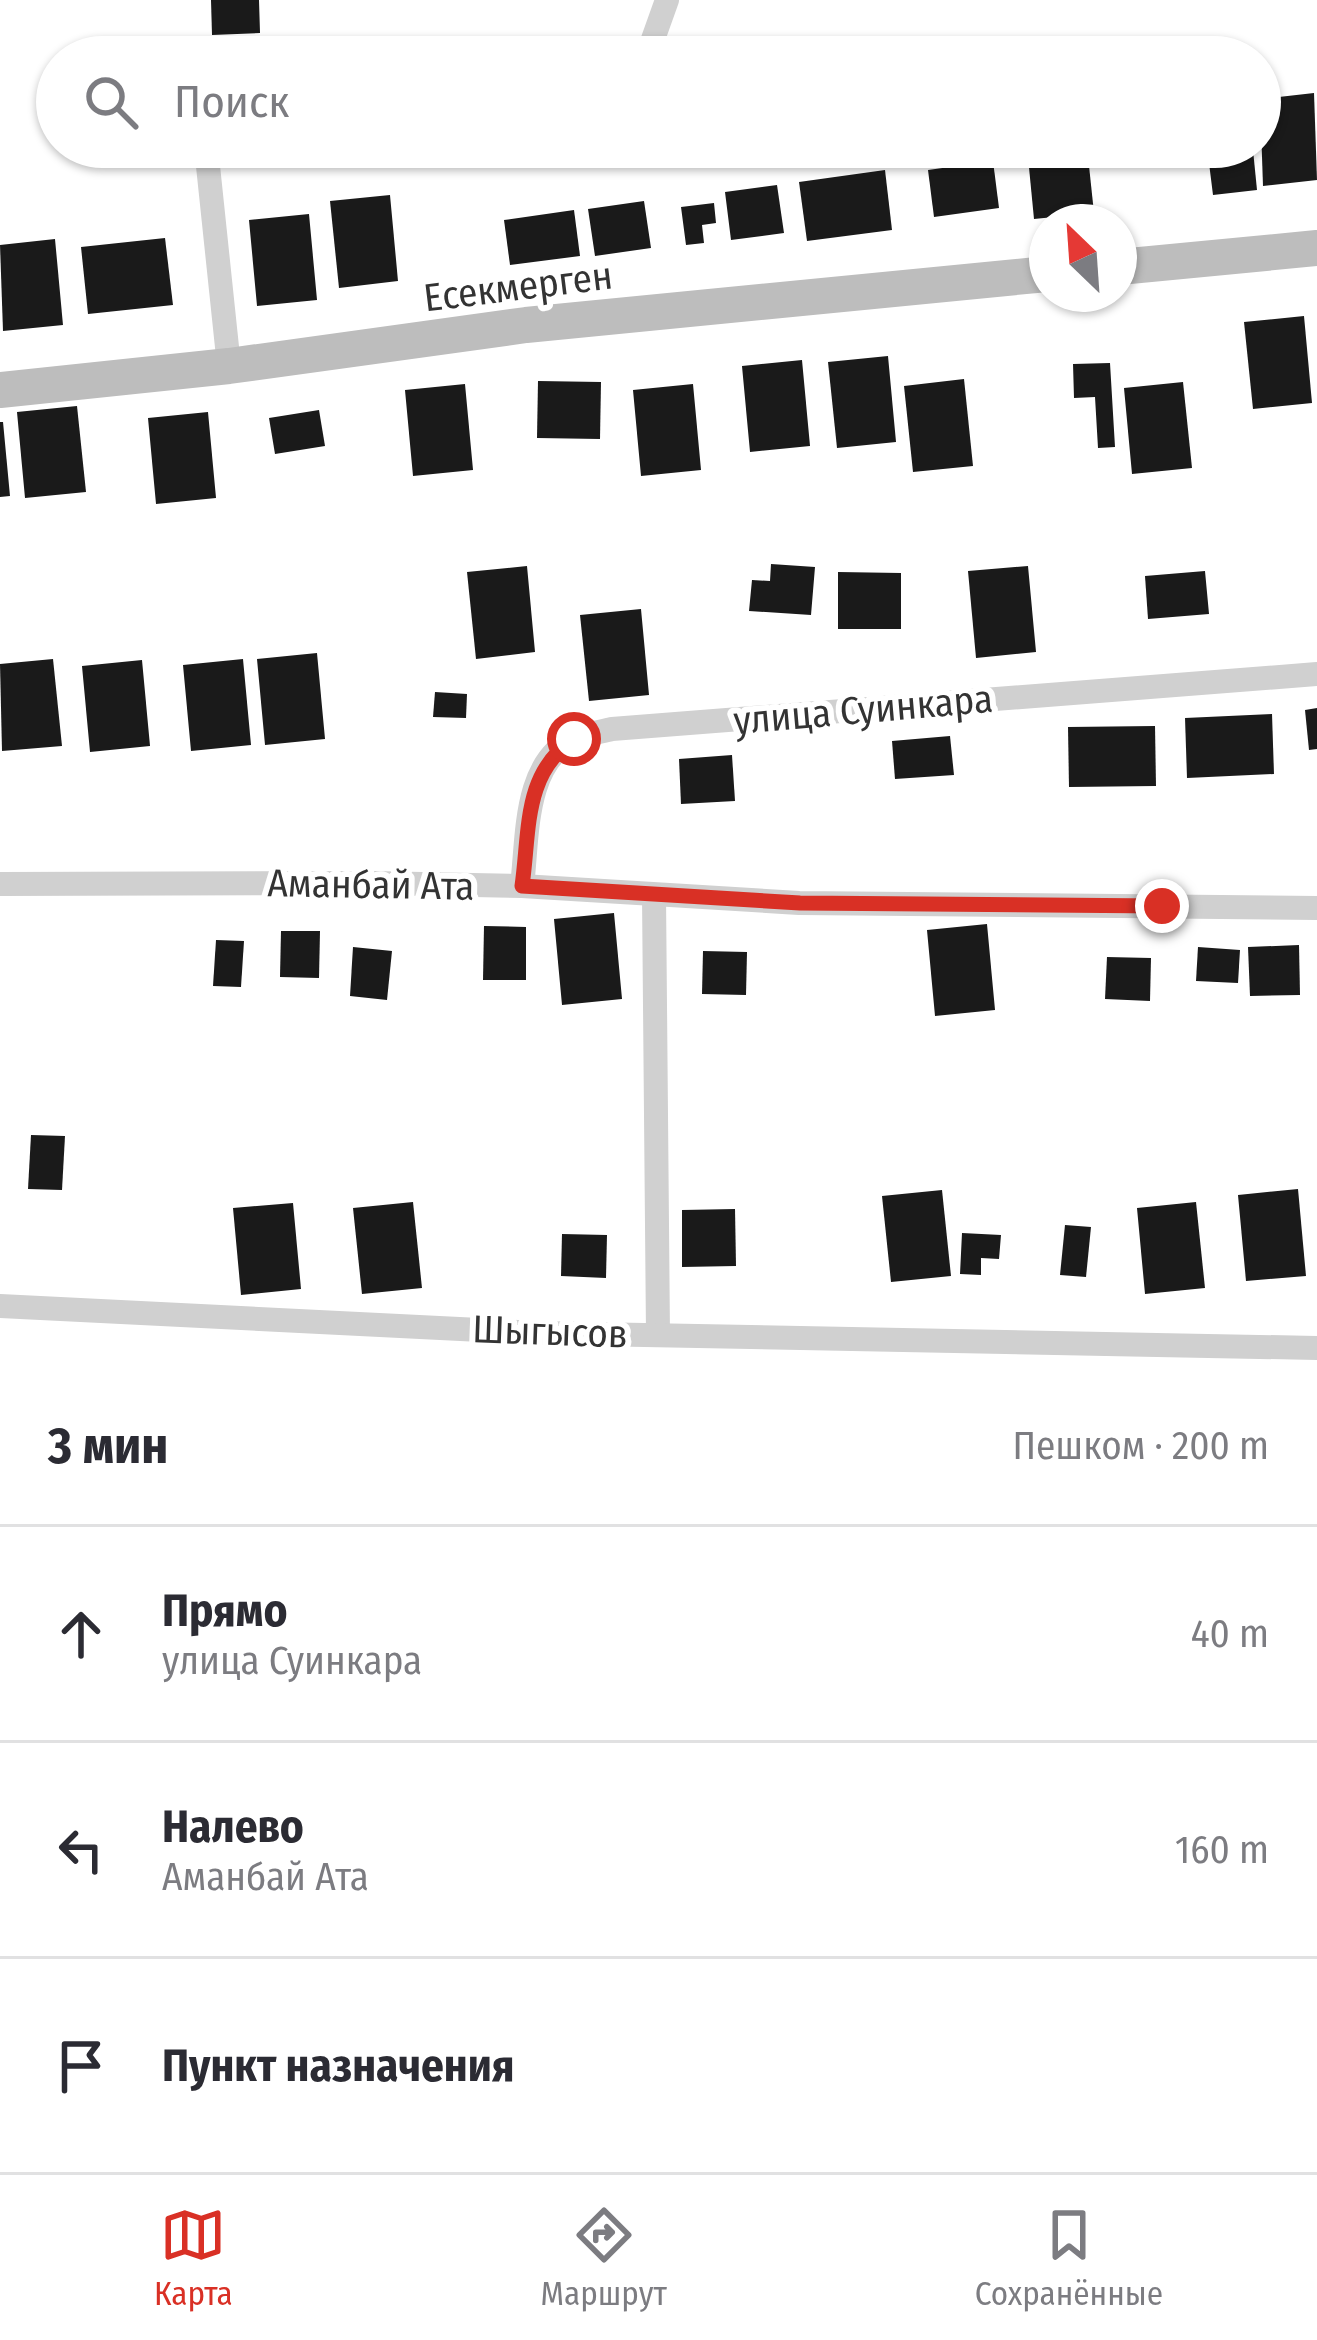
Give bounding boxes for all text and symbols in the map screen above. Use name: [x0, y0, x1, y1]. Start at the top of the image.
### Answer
search box: [36, 36, 1281, 168]
icon: search: [78, 69, 144, 135]
text: Поиск: [174, 75, 289, 129]
north arrow: [1029, 204, 1137, 312]
street label: Eсекмерген: [421, 253, 615, 321]
street label: улица Суинкара: [731, 676, 995, 744]
route start: [547, 712, 601, 766]
street label: Аманбай Ата: [267, 860, 475, 910]
route end: [1135, 879, 1189, 933]
street label: Шыгысов: [472, 1306, 628, 1358]
text: 3 мин: [48, 1415, 168, 1477]
text: Пешком · 200 m: [1013, 1423, 1269, 1469]
text: Прямо: [162, 1584, 287, 1638]
icon: ahead: [48, 1601, 114, 1667]
text: 40 m: [1191, 1611, 1269, 1657]
text: улица Суинкара: [162, 1638, 422, 1684]
text: Налево: [162, 1800, 304, 1854]
icon: left: [48, 1817, 114, 1883]
text: 160 m: [1175, 1827, 1269, 1873]
text: Аманбай Ата: [162, 1854, 369, 1900]
icon: arrive: [48, 2033, 114, 2099]
text: Пункт назначения: [162, 2039, 515, 2093]
tab: Карта: [154, 2202, 233, 2314]
tab: Маршрут: [541, 2202, 667, 2314]
tab: Сохранённые: [975, 2202, 1163, 2314]

